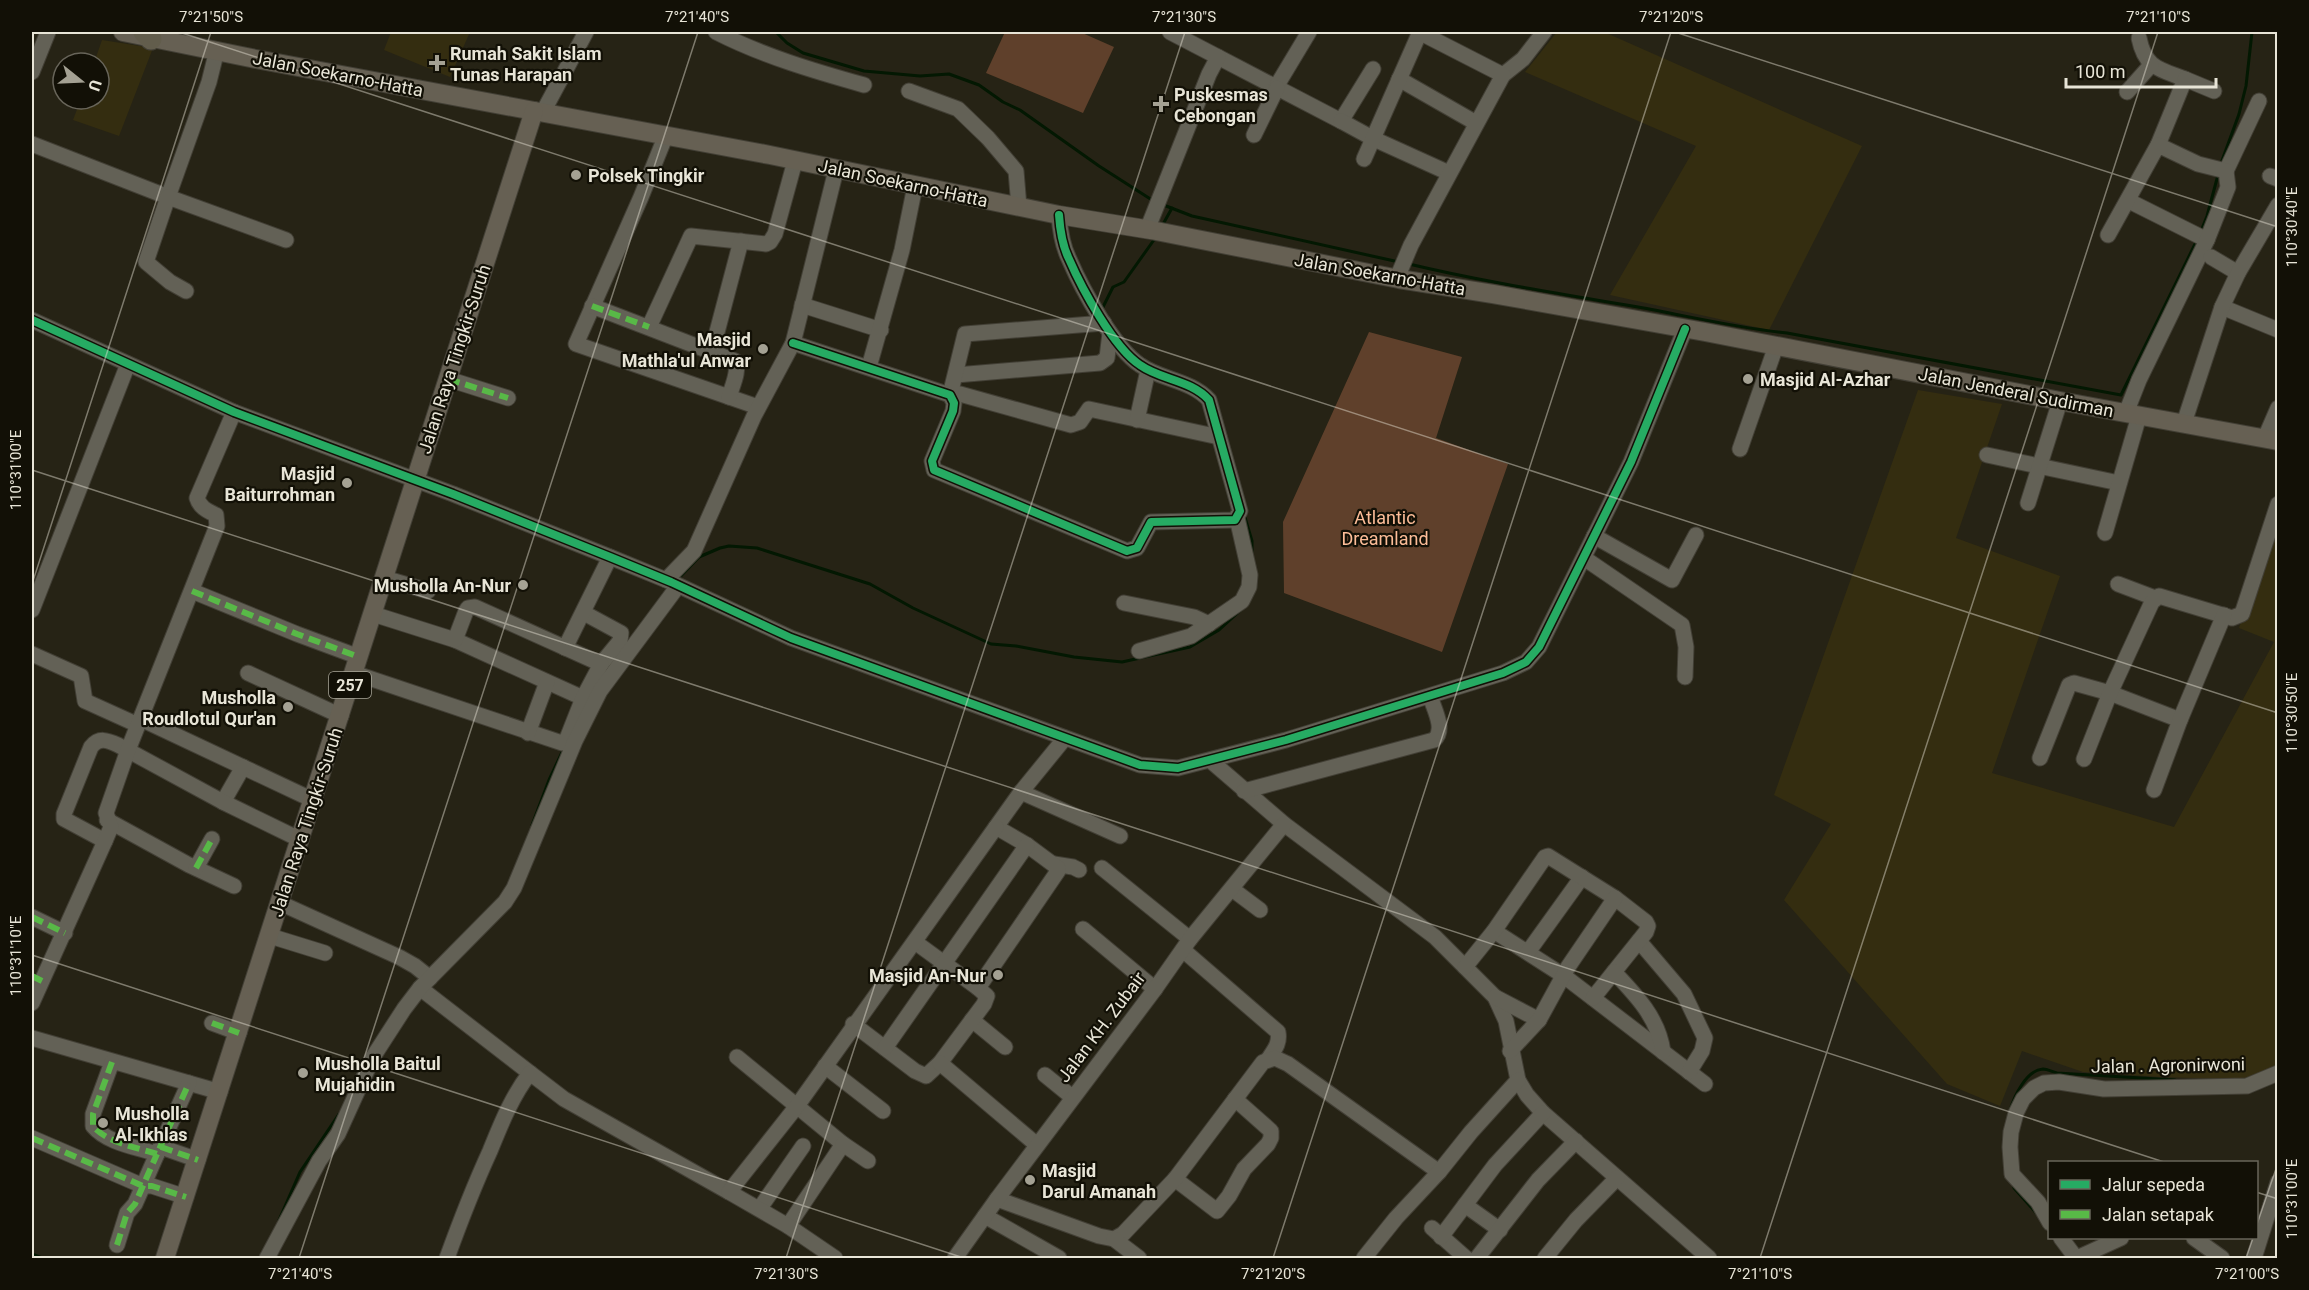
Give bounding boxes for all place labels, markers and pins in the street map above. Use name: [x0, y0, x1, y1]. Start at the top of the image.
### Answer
place label: Rumah Sakit Islam Tunas Harapan: [450, 43, 602, 85]
marker: Rumah Sakit Islam Tunas Harapan: [428, 54, 446, 72]
place label: Puskesmas Cebongan: [1174, 84, 1268, 126]
marker: Puskesmas Cebongan: [1152, 95, 1170, 113]
place label: Polsek Tingkir: [588, 165, 705, 186]
marker: Polsek Tingkir: [569, 168, 583, 182]
place label: Masjid Mathla'ul Anwar: [622, 329, 751, 371]
marker: Masjid Mathla'ul Anwar: [756, 342, 770, 356]
place label: Masjid Al-Azhar: [1760, 369, 1891, 390]
marker: Masjid Al-Azhar: [1741, 372, 1755, 386]
place label: Masjid Baiturrohman: [224, 463, 335, 505]
marker: Masjid Baiturrohman: [340, 476, 354, 490]
place label: Musholla An-Nur: [374, 575, 511, 596]
marker: Musholla An-Nur: [516, 578, 530, 592]
place label: Musholla Roudlotul Qur'an: [142, 687, 276, 729]
marker: Musholla Roudlotul Qur'an: [281, 700, 295, 714]
place label: Masjid An-Nur: [869, 965, 986, 986]
marker: Masjid An-Nur: [991, 968, 1005, 982]
place label: Musholla Baitul Mujahidin: [315, 1053, 441, 1095]
marker: Musholla Baitul Mujahidin: [296, 1066, 310, 1080]
place label: Musholla Al-Ikhlas: [115, 1103, 190, 1145]
marker: Musholla Al-Ikhlas: [96, 1116, 110, 1130]
place label: Masjid Darul Amanah: [1042, 1160, 1156, 1202]
marker: Masjid Darul Amanah: [1023, 1173, 1037, 1187]

